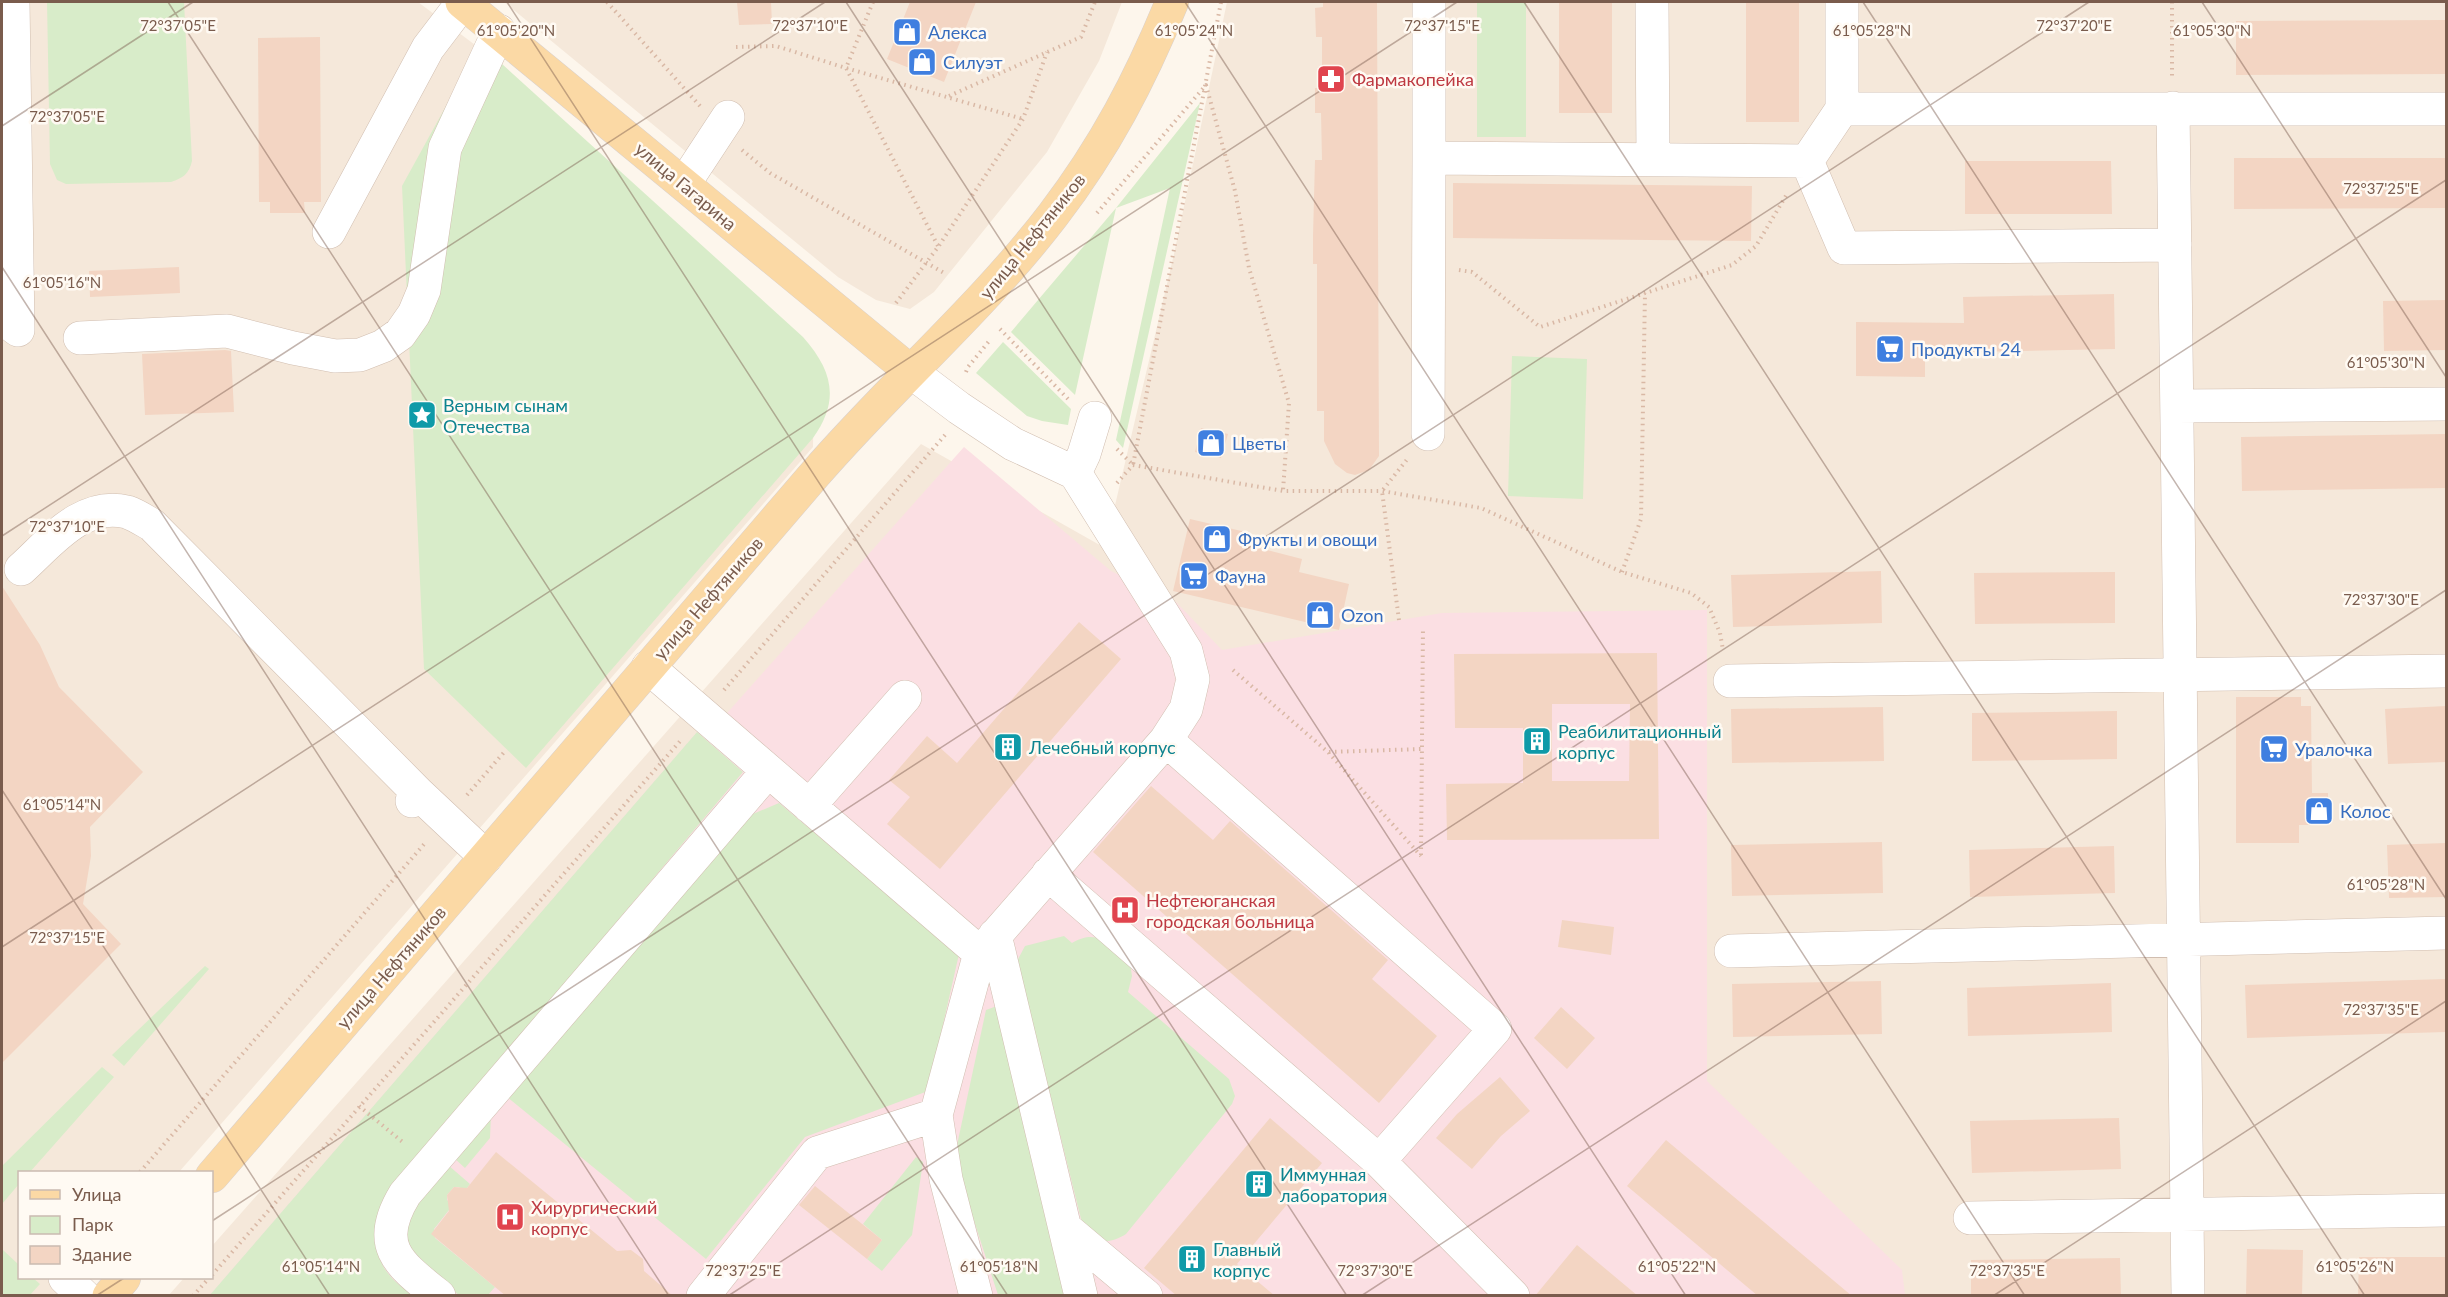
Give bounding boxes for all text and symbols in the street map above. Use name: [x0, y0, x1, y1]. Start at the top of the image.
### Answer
text: 72°37'05"E: [140, 16, 216, 34]
text: 72°37'10"E: [772, 16, 848, 34]
shop icon: Алекса: [891, 16, 923, 48]
text: 72°37'15"E: [1404, 16, 1480, 34]
text: 72°37'20"E: [2036, 16, 2112, 34]
text: 61°05'20"N: [477, 21, 555, 39]
place label: Алекса: [928, 21, 987, 43]
text: 61°05'24"N: [1155, 21, 1233, 39]
text: 61°05'28"N: [1833, 21, 1911, 39]
text: 61°05'30"N: [2173, 21, 2251, 39]
shop icon: Силуэт: [906, 46, 938, 78]
place label: Силуэт: [943, 51, 1003, 73]
pharmacy icon: Фармакопейка: [1315, 63, 1347, 95]
place label: Фармакопейка: [1352, 68, 1474, 90]
text: 72°37'05"E: [29, 107, 105, 125]
street label: улица Гагарина: [631, 137, 741, 235]
street label: улица Нефтяников: [975, 169, 1089, 303]
text: 72°37'25"E: [2343, 179, 2419, 197]
text: 61°05'16"N: [23, 273, 101, 291]
supermarket icon: Продукты 24: [1874, 333, 1906, 365]
place label: Продукты 24: [1911, 338, 2021, 360]
text: 61°05'30"N: [2347, 353, 2425, 371]
place label: Верным сынам Отечества: [443, 394, 568, 437]
place icon: Верным сынам Отечества: [406, 399, 438, 431]
shop icon: Цветы: [1195, 427, 1227, 459]
place label: Цветы: [1232, 432, 1286, 454]
text: 72°37'10"E: [29, 517, 105, 535]
shop icon: Фрукты и овощи: [1201, 523, 1233, 555]
place label: Фрукты и овощи: [1238, 528, 1377, 550]
street label: улица Нефтяников: [649, 532, 767, 664]
supermarket icon: Фауна: [1178, 560, 1210, 592]
place label: Фауна: [1215, 565, 1266, 587]
text: 72°37'30"E: [2343, 590, 2419, 608]
shop icon: Ozon: [1304, 599, 1336, 631]
place label: Ozon: [1341, 604, 1383, 626]
place label: Реабилитационный корпус: [1558, 720, 1722, 763]
building icon: Реабилитационный корпус: [1521, 725, 1553, 757]
building icon: Лечебный корпус: [992, 731, 1024, 763]
supermarket icon: Уралочка: [2258, 733, 2290, 765]
place label: Лечебный корпус: [1028, 736, 1176, 758]
place label: Уралочка: [2295, 738, 2372, 760]
text: 61°05'14"N: [23, 795, 101, 813]
shop icon: Колос: [2303, 795, 2335, 827]
place label: Колос: [2340, 800, 2391, 822]
text: 61°05'28"N: [2347, 875, 2425, 893]
place label: Нефтеюганская городская больница: [1146, 889, 1314, 932]
hospital icon: Нефтеюганская городская больница: [1109, 894, 1141, 926]
street label: улица Нефтяников: [332, 901, 450, 1033]
text: 72°37'15"E: [29, 928, 105, 946]
text: 72°37'35"E: [2343, 1000, 2419, 1018]
place label: Иммунная лаборатория: [1280, 1163, 1387, 1206]
building icon: Иммунная лаборатория: [1243, 1168, 1275, 1200]
legend: [18, 1171, 213, 1279]
text: Улица: [72, 1183, 122, 1205]
place label: Хирургический корпус: [531, 1196, 657, 1239]
hospital icon: Хирургический корпус: [494, 1201, 526, 1233]
text: Парк: [72, 1213, 114, 1235]
place label: Главный корпус: [1213, 1238, 1281, 1281]
text: Здание: [72, 1243, 132, 1265]
building icon: Главный корпус: [1176, 1243, 1208, 1275]
text: 61°05'14"N: [282, 1257, 360, 1275]
text: 61°05'18"N: [960, 1257, 1038, 1275]
text: 61°05'22"N: [1638, 1257, 1716, 1275]
text: 61°05'26"N: [2316, 1257, 2394, 1275]
text: 72°37'25"E: [705, 1261, 781, 1279]
text: 72°37'30"E: [1337, 1261, 1413, 1279]
text: 72°37'35"E: [1969, 1261, 2045, 1279]

